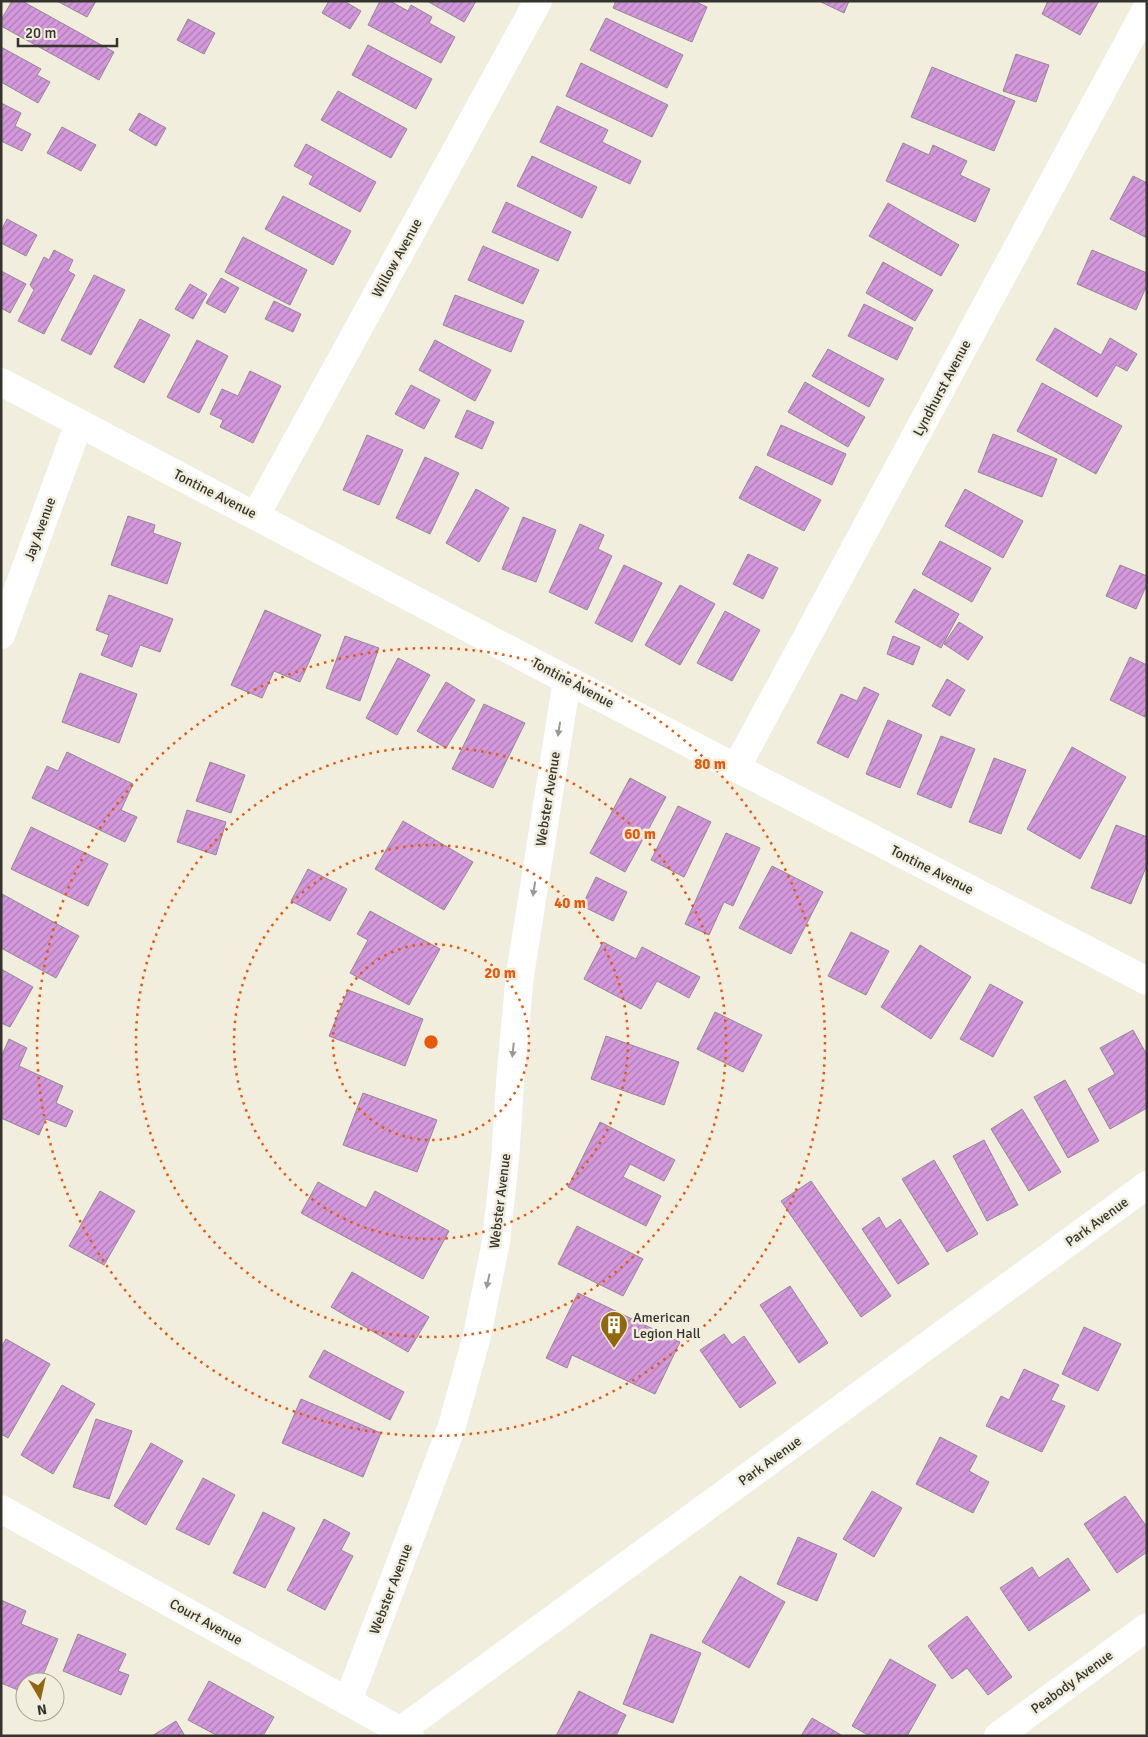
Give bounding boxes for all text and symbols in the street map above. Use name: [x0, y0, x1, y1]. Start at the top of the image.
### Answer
scale bar: [18, 15, 116, 47]
text: 20 m: [25, 24, 56, 42]
street label: Willow Avenue: [368, 215, 426, 301]
street label: Lyndhurst Avenue: [909, 337, 975, 439]
street label: Tontine Avenue: [171, 466, 259, 522]
street label: Jay Avenue: [21, 495, 59, 563]
street label: Tontine Avenue: [529, 654, 617, 712]
one-way arrow: [555, 721, 563, 737]
street label: Webster Avenue: [532, 750, 564, 848]
text: 80 m: [694, 755, 726, 773]
text: 60 m: [624, 825, 656, 843]
street label: Tontine Avenue: [888, 842, 976, 898]
one-way arrow: [529, 881, 537, 897]
text: 40 m: [554, 894, 586, 912]
text: 20 m: [484, 964, 516, 982]
centre of rings: [422, 1033, 440, 1051]
one-way arrow: [508, 1042, 516, 1058]
street label: Webster Avenue: [486, 1152, 514, 1250]
street label: Park Avenue: [1062, 1193, 1132, 1251]
one-way arrow: [484, 1273, 492, 1289]
place label: American Legion Hall: [633, 1309, 701, 1342]
building icon: American Legion Hall: [599, 1310, 629, 1349]
street label: Park Avenue: [735, 1432, 805, 1490]
street label: Webster Avenue: [366, 1541, 416, 1637]
street label: Court Avenue: [167, 1595, 245, 1649]
street label: Peabody Avenue: [1028, 1647, 1116, 1717]
north arrow: [15, 1672, 65, 1722]
text: N: [36, 1700, 48, 1719]

